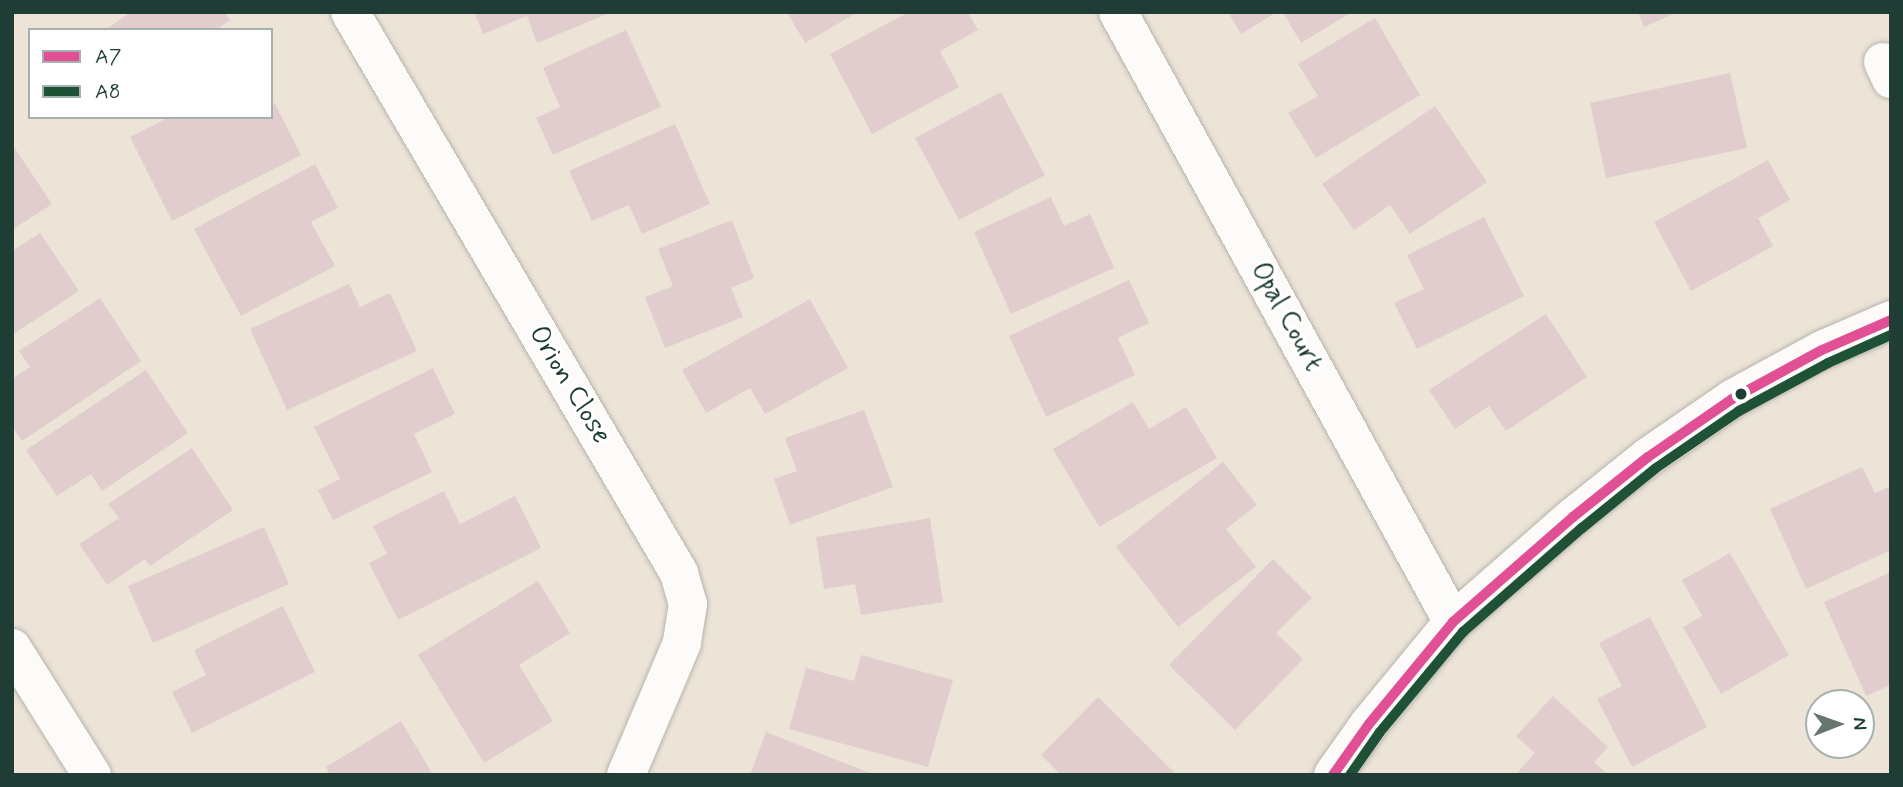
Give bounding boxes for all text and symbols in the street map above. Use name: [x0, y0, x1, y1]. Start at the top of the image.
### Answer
legend: [28, 28, 273, 119]
text: A7: [95, 43, 121, 71]
text: A8: [95, 78, 121, 106]
street label: Opal Court: [1241, 255, 1331, 379]
street label: Orion Close: [520, 319, 618, 451]
unlabelled marker: [1734, 387, 1748, 401]
north arrow: [1805, 689, 1875, 759]
text: N: [1847, 717, 1872, 730]

